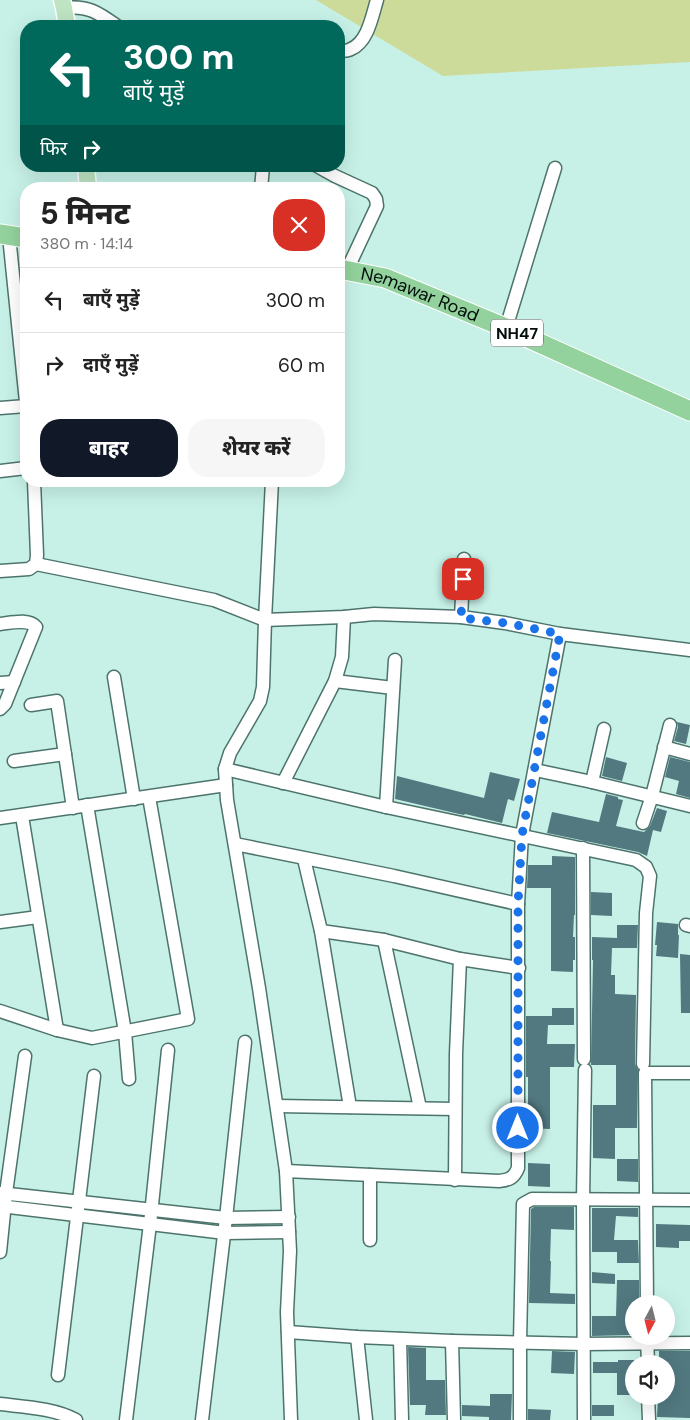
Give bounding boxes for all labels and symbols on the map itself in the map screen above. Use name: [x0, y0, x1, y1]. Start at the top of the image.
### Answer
street label: Nemawar Road: [359, 262, 483, 328]
road number: NH47: [491, 319, 543, 346]
pin: [442, 558, 484, 600]
position arrow: [491, 1101, 543, 1153]
north arrow: [625, 1295, 675, 1345]

